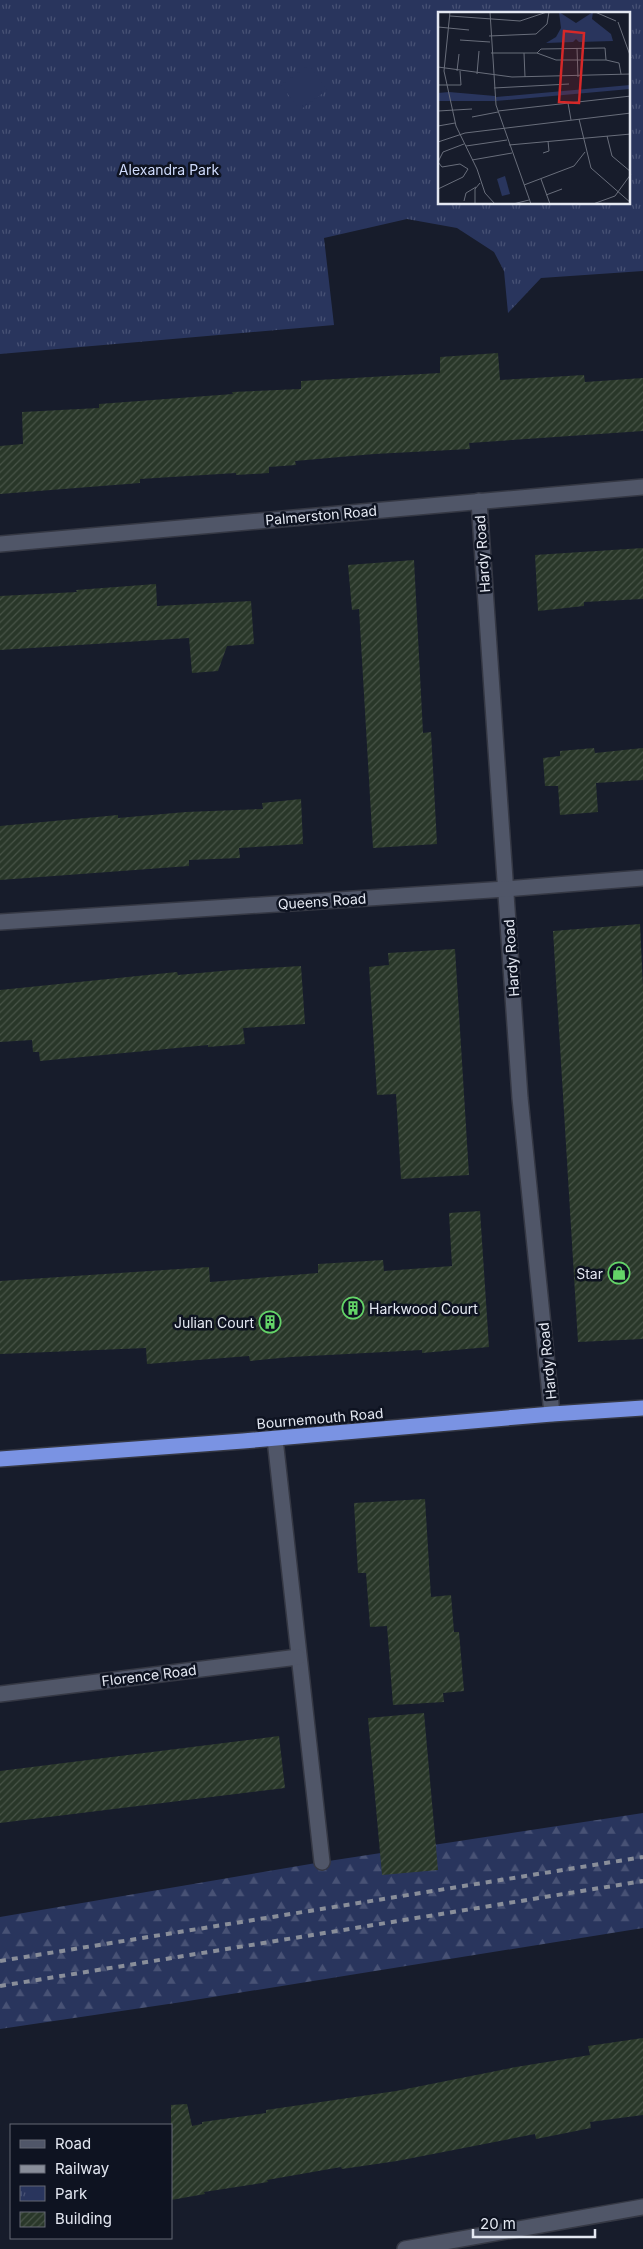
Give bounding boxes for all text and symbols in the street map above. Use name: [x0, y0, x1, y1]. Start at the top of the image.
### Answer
inset map: [438, 12, 630, 205]
park label: Alexandra Park: [119, 161, 219, 178]
street label: Palmerston Road: [264, 502, 378, 528]
street label: Hardy Road: [471, 515, 493, 593]
street label: Queens Road: [277, 889, 367, 913]
street label: Hardy Road: [500, 919, 522, 997]
shop icon: Star: [607, 1261, 631, 1285]
place label: Star: [576, 1265, 603, 1282]
building icon: Harkwood Court: [341, 1296, 365, 1320]
place label: Harkwood Court: [369, 1300, 478, 1317]
building icon: Julian Court: [258, 1310, 282, 1334]
place label: Julian Court: [174, 1314, 254, 1331]
street label: Hardy Road: [534, 1322, 560, 1400]
street label: Bournemouth Road: [256, 1404, 384, 1432]
street label: Florence Road: [101, 1661, 197, 1689]
legend: [10, 2124, 172, 2239]
text: Road: [55, 2134, 91, 2153]
text: Railway: [55, 2159, 110, 2178]
text: Park: [55, 2184, 88, 2203]
scale bar: [473, 2206, 596, 2238]
text: Building: [55, 2209, 112, 2228]
text: 20 m: [480, 2214, 516, 2233]

